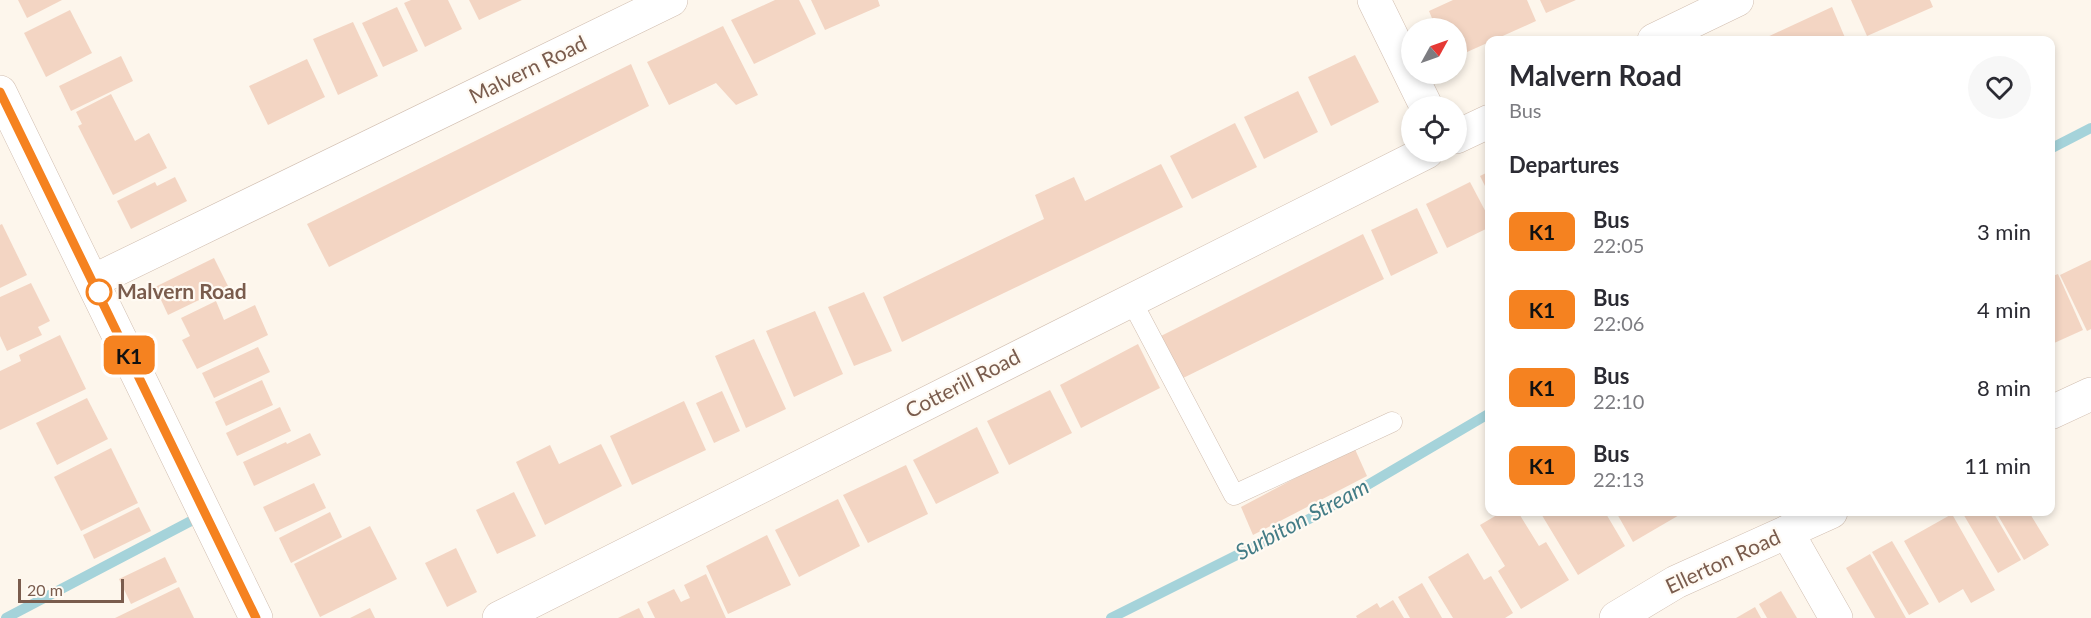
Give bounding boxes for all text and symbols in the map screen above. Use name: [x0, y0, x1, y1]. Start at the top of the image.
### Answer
north arrow: [1401, 18, 1467, 84]
map controls: [1401, 18, 1467, 162]
street label: Malvern Road: [465, 29, 590, 108]
button: heart: [1968, 56, 2031, 119]
text: Malvern Road: [1509, 58, 1682, 92]
button: locate: [1401, 96, 1467, 162]
text: Bus: [1509, 98, 1542, 122]
text: Departures: [1509, 151, 1619, 178]
text: Bus: [1593, 206, 1629, 233]
text: 3 min: [1977, 218, 2031, 245]
text: K1: [1529, 219, 1555, 244]
text: 22:05: [1593, 233, 1644, 257]
place label: Malvern Road: [117, 278, 247, 303]
marker: Malvern Road: [86, 279, 112, 305]
text: Bus: [1593, 284, 1629, 311]
text: 4 min: [1977, 296, 2031, 323]
text: K1: [1529, 297, 1555, 322]
text: 22:06: [1593, 311, 1644, 335]
line badge: K1: [102, 336, 156, 374]
text: K1: [116, 343, 142, 368]
street label: Cotterill Road: [901, 343, 1024, 422]
text: Bus: [1593, 362, 1629, 389]
text: 8 min: [1977, 374, 2031, 401]
text: K1: [1529, 375, 1555, 400]
text: 22:10: [1593, 389, 1644, 413]
text: Bus: [1593, 440, 1629, 467]
text: 11 min: [1964, 452, 2031, 479]
text: K1: [1529, 453, 1555, 478]
text: 22:13: [1593, 467, 1644, 491]
water label: Surbiton Stream: [1230, 472, 1373, 565]
street label: Ellerton Road: [1661, 523, 1784, 598]
scale bar: [18, 576, 124, 604]
text: 20 m: [27, 580, 63, 599]

